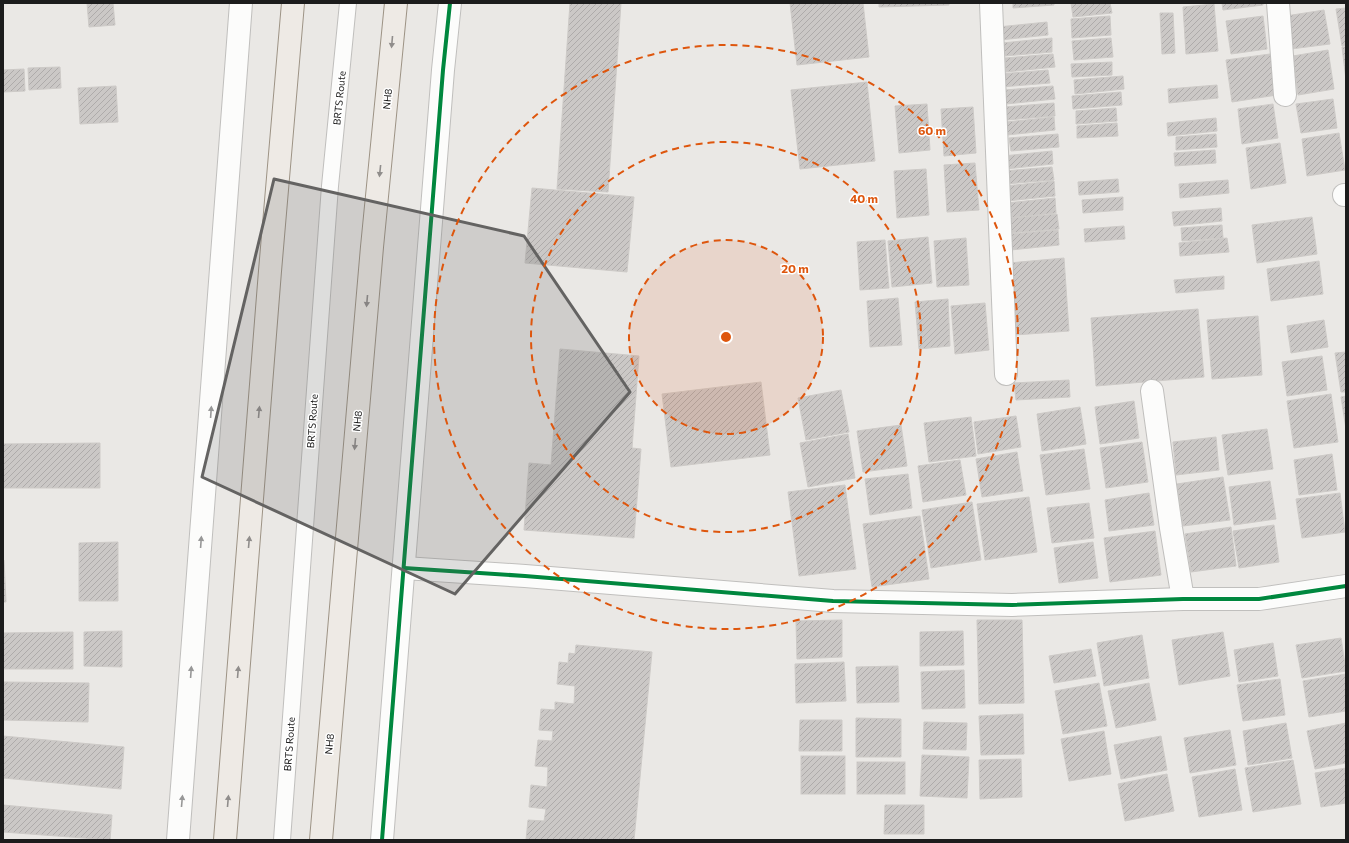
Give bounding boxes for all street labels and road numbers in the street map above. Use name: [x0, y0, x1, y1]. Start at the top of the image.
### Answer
street label: BRTS Route: [330, 70, 348, 126]
street label: NH8: [380, 88, 394, 110]
street label: BRTS Route: [304, 393, 320, 449]
street label: NH8: [350, 410, 364, 432]
street label: BRTS Route: [281, 716, 297, 772]
street label: NH8: [322, 733, 336, 755]

